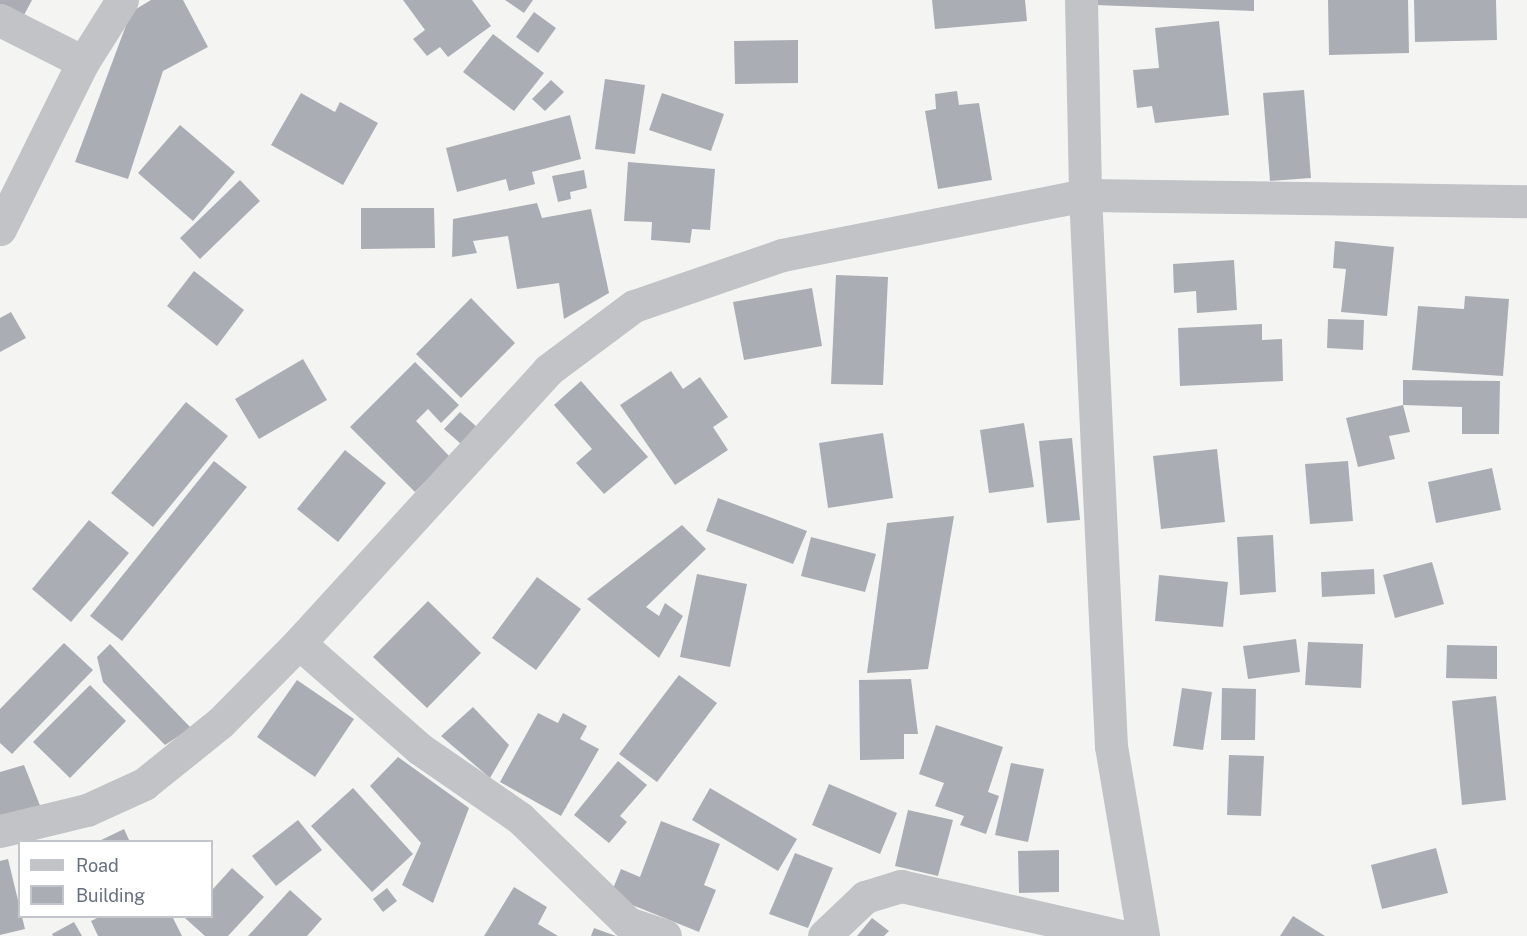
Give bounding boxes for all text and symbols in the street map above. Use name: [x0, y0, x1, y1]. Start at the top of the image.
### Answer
legend: [18, 840, 213, 918]
text: Road: [76, 855, 119, 876]
text: Building: [76, 885, 145, 906]

